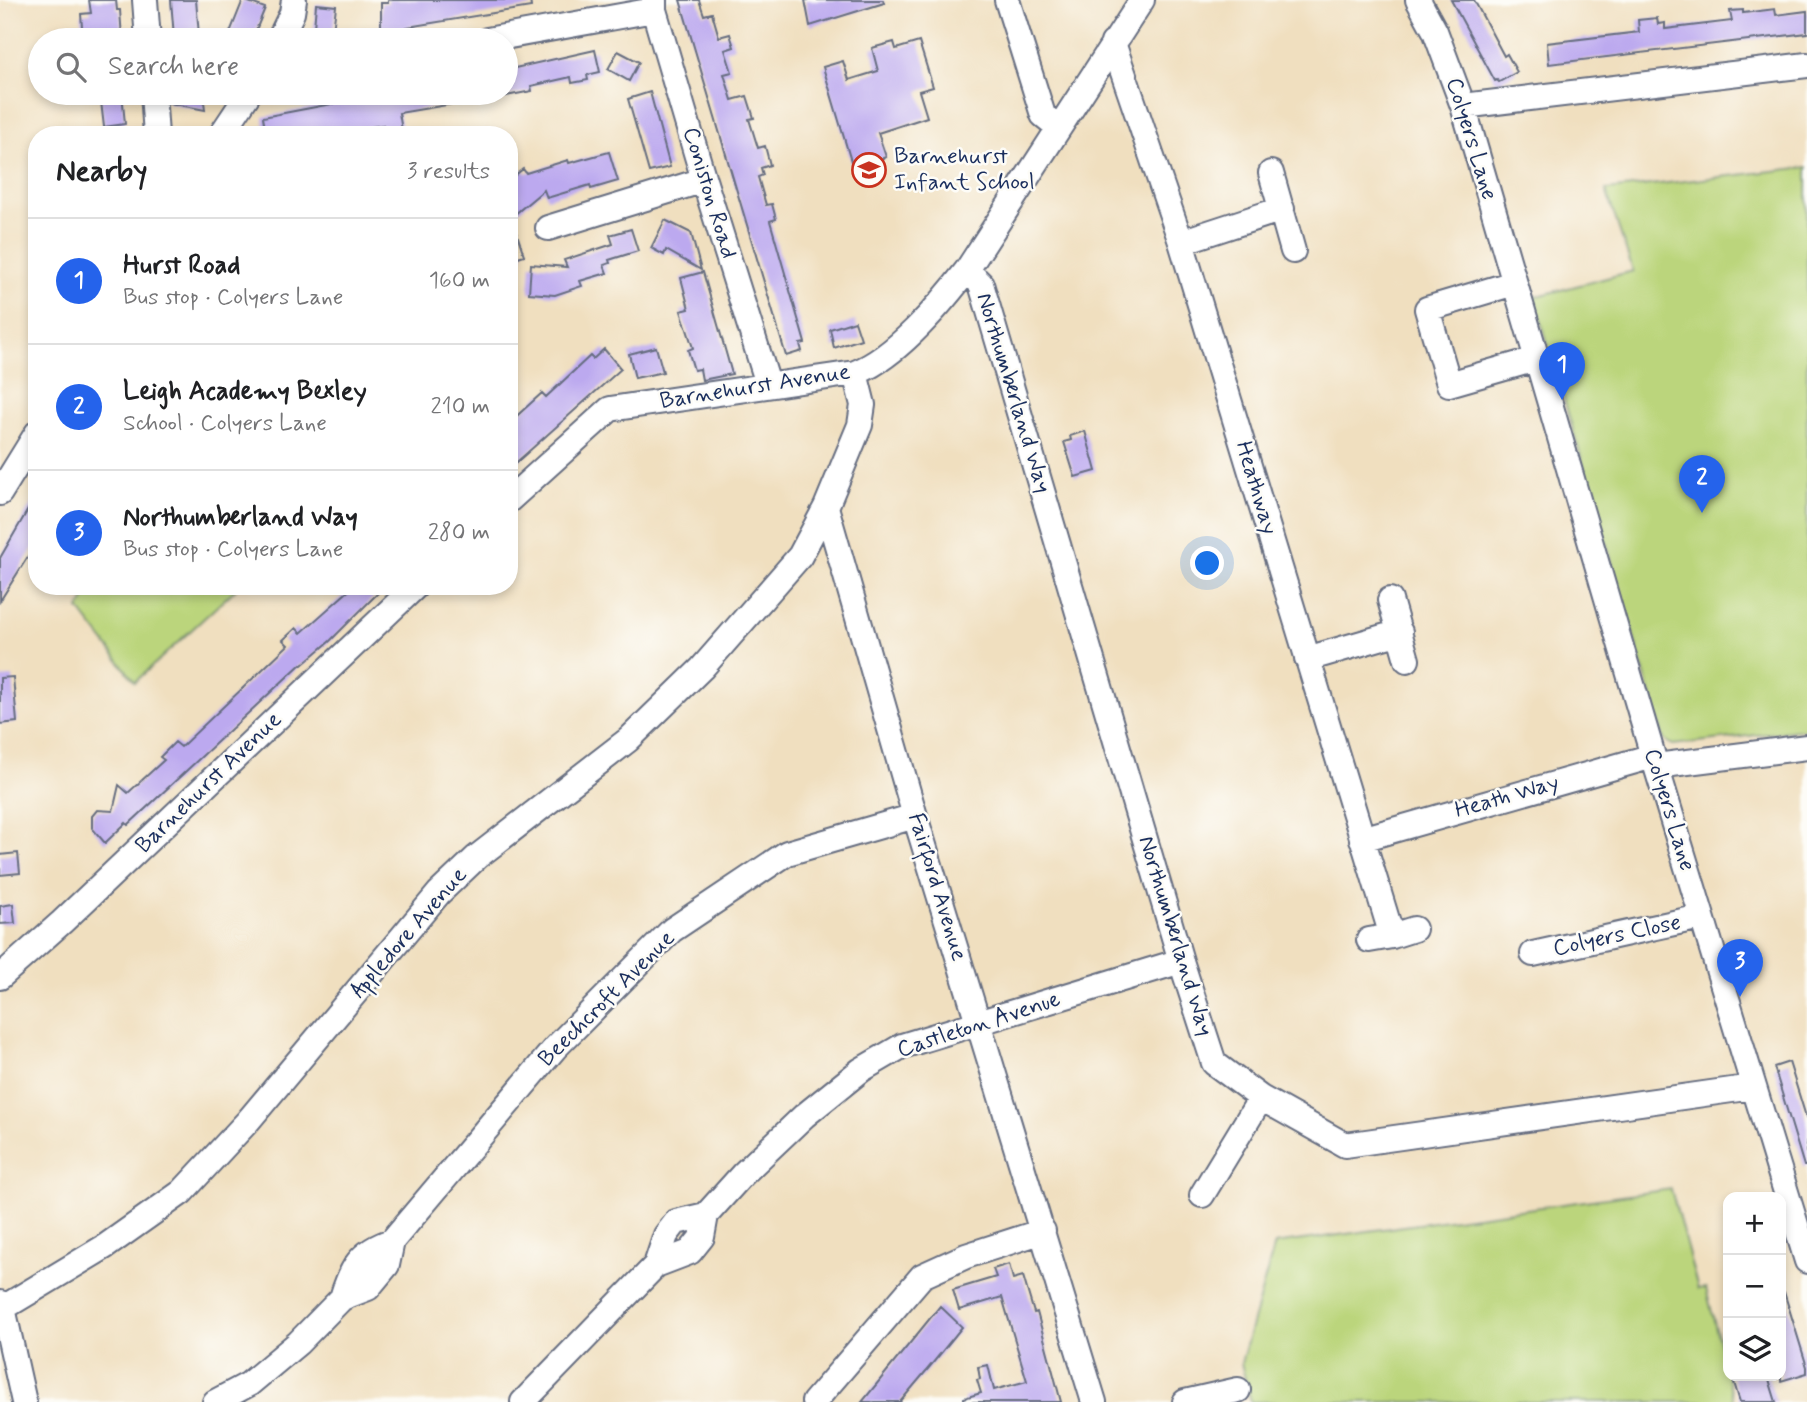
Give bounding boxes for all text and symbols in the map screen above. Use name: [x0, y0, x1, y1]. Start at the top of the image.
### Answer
search box: [28, 28, 518, 105]
icon: search: [52, 48, 90, 86]
text: Search here: [108, 50, 239, 84]
street label: Colyers Lane: [1438, 74, 1504, 204]
street label: Coniston Road: [675, 124, 743, 262]
place label: Barnehurst Infant School: [894, 142, 1035, 198]
school or university icon: Barnehurst Infant School: [850, 151, 888, 189]
text: Nearby: [56, 152, 147, 191]
text: 3 results: [407, 157, 490, 187]
text: Hurst Road: [123, 249, 240, 283]
text: 1: [74, 266, 84, 296]
text: 160 m: [429, 266, 490, 296]
text: Bus stop · Colyers Lane: [123, 283, 343, 313]
street label: Northumberland Way: [968, 289, 1058, 497]
pin: 1: [1539, 342, 1585, 400]
street label: Barnehurst Avenue: [658, 357, 852, 417]
text: Leigh Academy Bexley: [123, 375, 367, 409]
text: 2: [73, 392, 85, 422]
text: 210 m: [430, 392, 490, 422]
text: School · Colyers Lane: [123, 409, 327, 439]
street label: Heathway: [1228, 438, 1284, 538]
pin: 2: [1679, 455, 1725, 513]
text: Northumberland Way: [123, 501, 358, 535]
text: 3: [74, 518, 84, 548]
text: 280 m: [428, 518, 490, 548]
text: Bus stop · Colyers Lane: [123, 535, 343, 565]
your location: [1190, 546, 1224, 580]
street label: Barnehurst Avenue: [129, 705, 289, 861]
street label: Colyers Lane: [1636, 745, 1702, 875]
street label: Heath Way: [1451, 768, 1563, 826]
street label: Fairford Avenue: [899, 809, 974, 965]
street label: Northumberland Way: [1130, 832, 1220, 1040]
street label: Appledore Avenue: [344, 861, 475, 1005]
street label: Colyers Close: [1550, 908, 1684, 964]
street label: Beechcroft Avenue: [532, 924, 682, 1074]
pin: 3: [1717, 939, 1763, 997]
street label: Castleton Avenue: [894, 984, 1065, 1066]
map controls: [1723, 1192, 1786, 1381]
button: +: [1723, 1192, 1786, 1255]
button: −: [1723, 1255, 1786, 1318]
button: layers: [1723, 1318, 1786, 1381]

